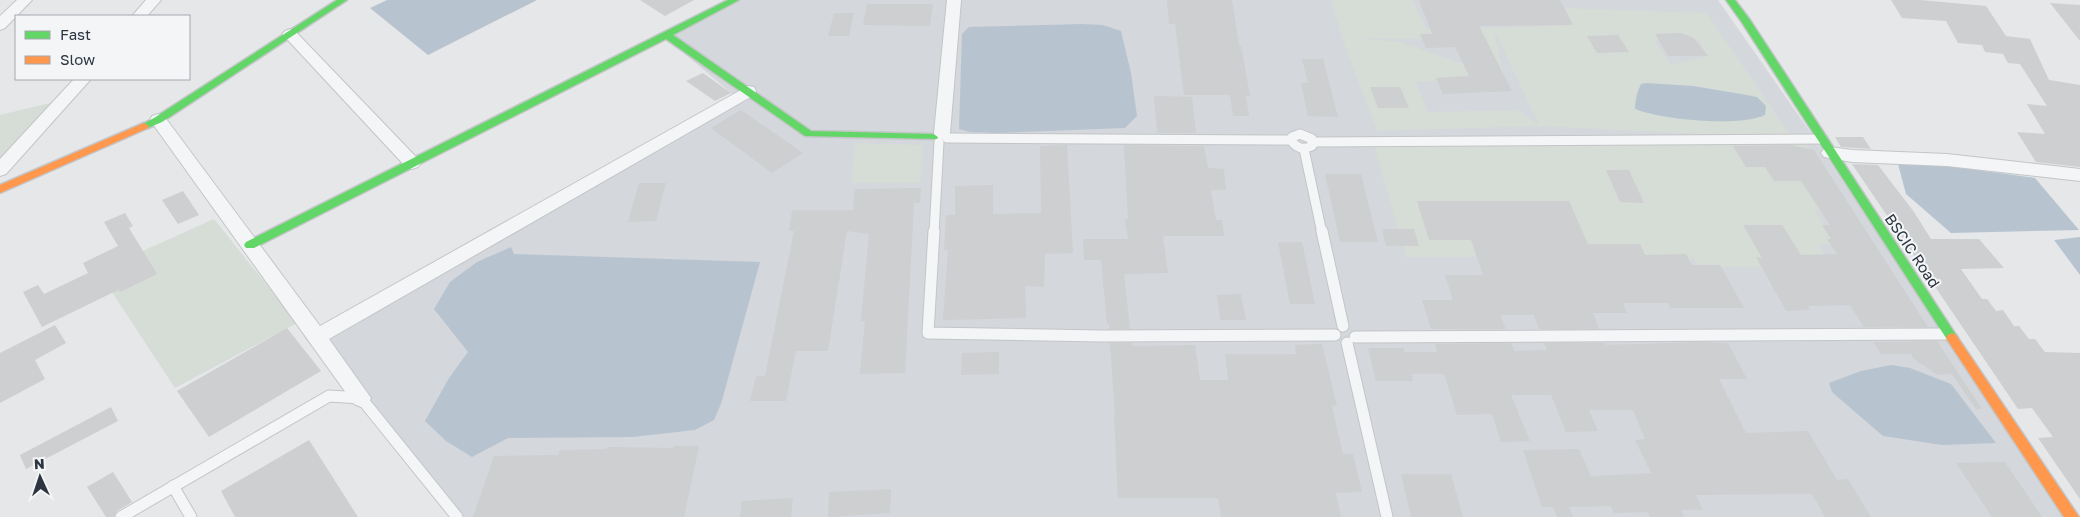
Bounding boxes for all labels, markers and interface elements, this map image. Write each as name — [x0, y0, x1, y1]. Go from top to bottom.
legend — [15, 15, 190, 80]
text: Fast — [60, 25, 91, 43]
text: Slow — [60, 50, 95, 68]
street label: BSCIC Road — [1882, 210, 1944, 291]
north arrow — [15, 452, 65, 502]
text: N — [34, 455, 45, 472]

